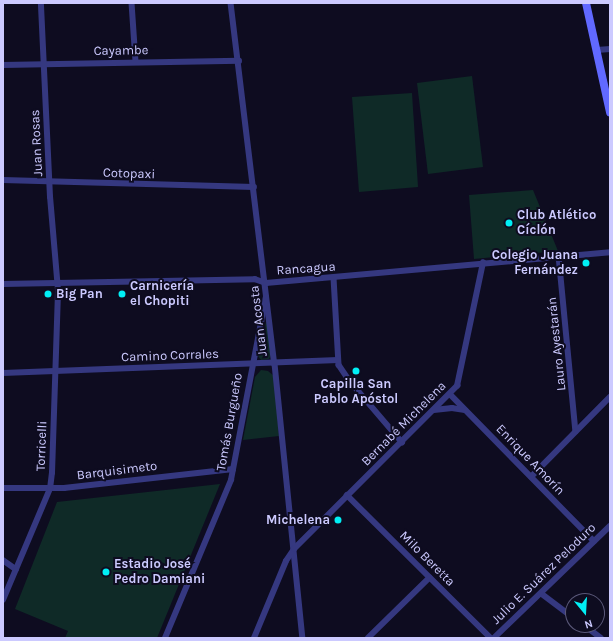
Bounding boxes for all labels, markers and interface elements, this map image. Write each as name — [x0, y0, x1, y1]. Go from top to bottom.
street label: Cayambe — [93, 43, 149, 59]
street label: Juan Rosas — [27, 109, 47, 177]
street label: Cotopaxi — [103, 165, 155, 183]
place label: Club Atlético Cíclón — [517, 208, 596, 239]
marker: Club Atlético Cíclón — [504, 218, 514, 228]
place label: Colegio Juana Fernández — [492, 248, 578, 279]
marker: Colegio Juana Fernández — [581, 258, 591, 268]
street label: Rancagua — [276, 259, 336, 279]
place label: Carnicería el Chopiti — [130, 279, 194, 310]
street label: Juan Acosta — [247, 285, 271, 357]
place label: Big Pan — [56, 286, 103, 302]
marker: Big Pan — [43, 289, 53, 299]
marker: Carnicería el Chopiti — [117, 289, 127, 299]
street label: Lauro Ayestarán — [544, 296, 570, 392]
street label: Camino Corrales — [121, 346, 219, 366]
marker: Capilla San Pablo Apóstol — [351, 366, 361, 376]
street label: Tomás Burgueño — [214, 372, 246, 472]
place label: Capilla San Pablo Apóstol — [314, 377, 398, 408]
street label: Bernabé Michelena — [358, 378, 450, 470]
street label: Torricelli — [33, 421, 51, 471]
street label: Enrique Amorín — [492, 421, 568, 499]
street label: Barquisimeto — [76, 458, 158, 484]
place label: Michelena — [266, 512, 330, 528]
marker: Michelena — [333, 515, 343, 525]
street label: Julio E. Suárez Peloduro — [489, 520, 599, 628]
street label: Milo Beretta — [396, 528, 458, 590]
place label: Estadio José Pedro Damiani — [114, 557, 205, 588]
marker: Estadio José Pedro Damiani — [101, 567, 111, 577]
north arrow — [565, 593, 605, 633]
text: N — [583, 617, 594, 631]

